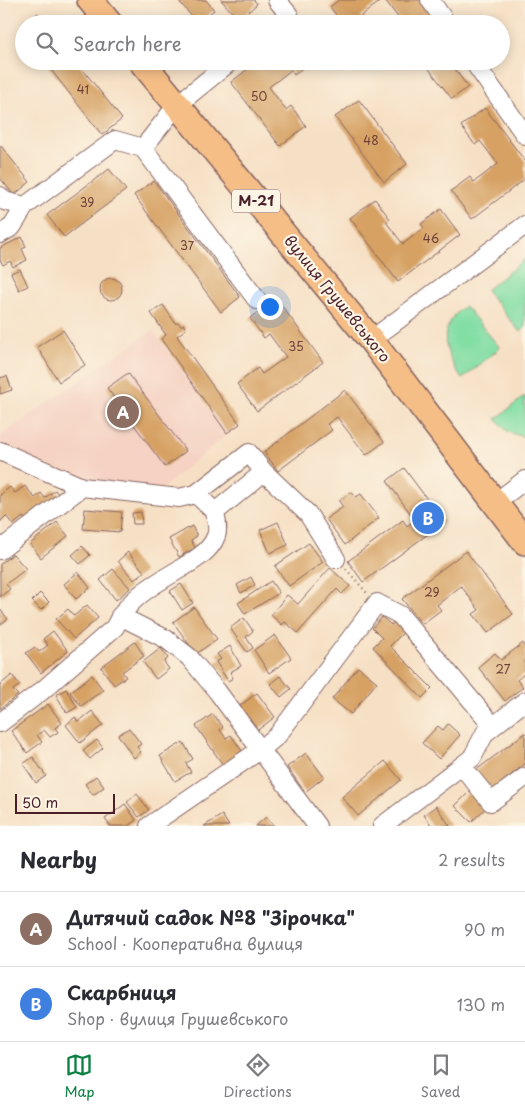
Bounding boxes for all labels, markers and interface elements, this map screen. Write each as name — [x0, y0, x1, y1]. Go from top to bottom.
search box — [15, 15, 510, 70]
icon: search — [33, 29, 61, 57]
text: Search here — [73, 29, 182, 57]
house number: 41 — [77, 80, 89, 98]
house number: 50 — [251, 87, 267, 105]
house number: 48 — [363, 131, 379, 149]
road number: М-21 — [232, 190, 280, 212]
house number: 39 — [80, 193, 94, 211]
street label: вулиця Грушевського — [279, 229, 397, 367]
house number: 46 — [423, 229, 439, 247]
house number: 37 — [180, 236, 195, 254]
your location — [257, 294, 283, 320]
house number: 35 — [288, 337, 304, 355]
pin: A — [107, 393, 139, 431]
pin: B — [412, 499, 444, 537]
house number: 29 — [424, 583, 440, 601]
house number: 27 — [496, 660, 511, 678]
scale bar — [15, 791, 115, 814]
text: 50 m — [22, 792, 58, 813]
text: Nearby — [20, 843, 97, 875]
text: 2 results — [438, 847, 505, 871]
text: Дитячий садок №8 "Зірочка" — [67, 903, 355, 931]
text: A — [30, 917, 42, 941]
text: 90 m — [464, 917, 505, 941]
text: School · Кооперативна вулиця — [67, 931, 303, 955]
text: Скарбниця — [67, 978, 177, 1006]
text: B — [31, 992, 41, 1016]
text: 130 m — [457, 992, 505, 1016]
text: Shop · вулиця Грушевського — [67, 1006, 288, 1030]
tab: Map — [65, 1051, 94, 1102]
tab: Directions — [224, 1051, 292, 1102]
tab: Saved — [421, 1051, 460, 1102]

